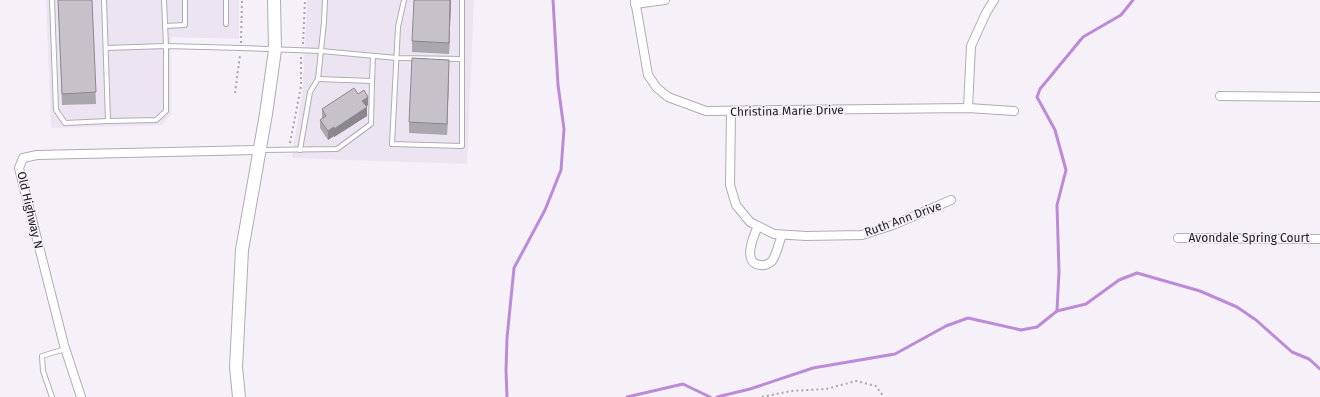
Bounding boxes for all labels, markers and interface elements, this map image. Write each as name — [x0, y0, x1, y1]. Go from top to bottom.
street label: Christina Marie Drive — [730, 103, 844, 119]
street label: Old Highway N — [14, 170, 46, 250]
street label: Ruth Ann Drive — [863, 199, 943, 239]
street label: Avondale Spring Court — [1188, 231, 1310, 245]

